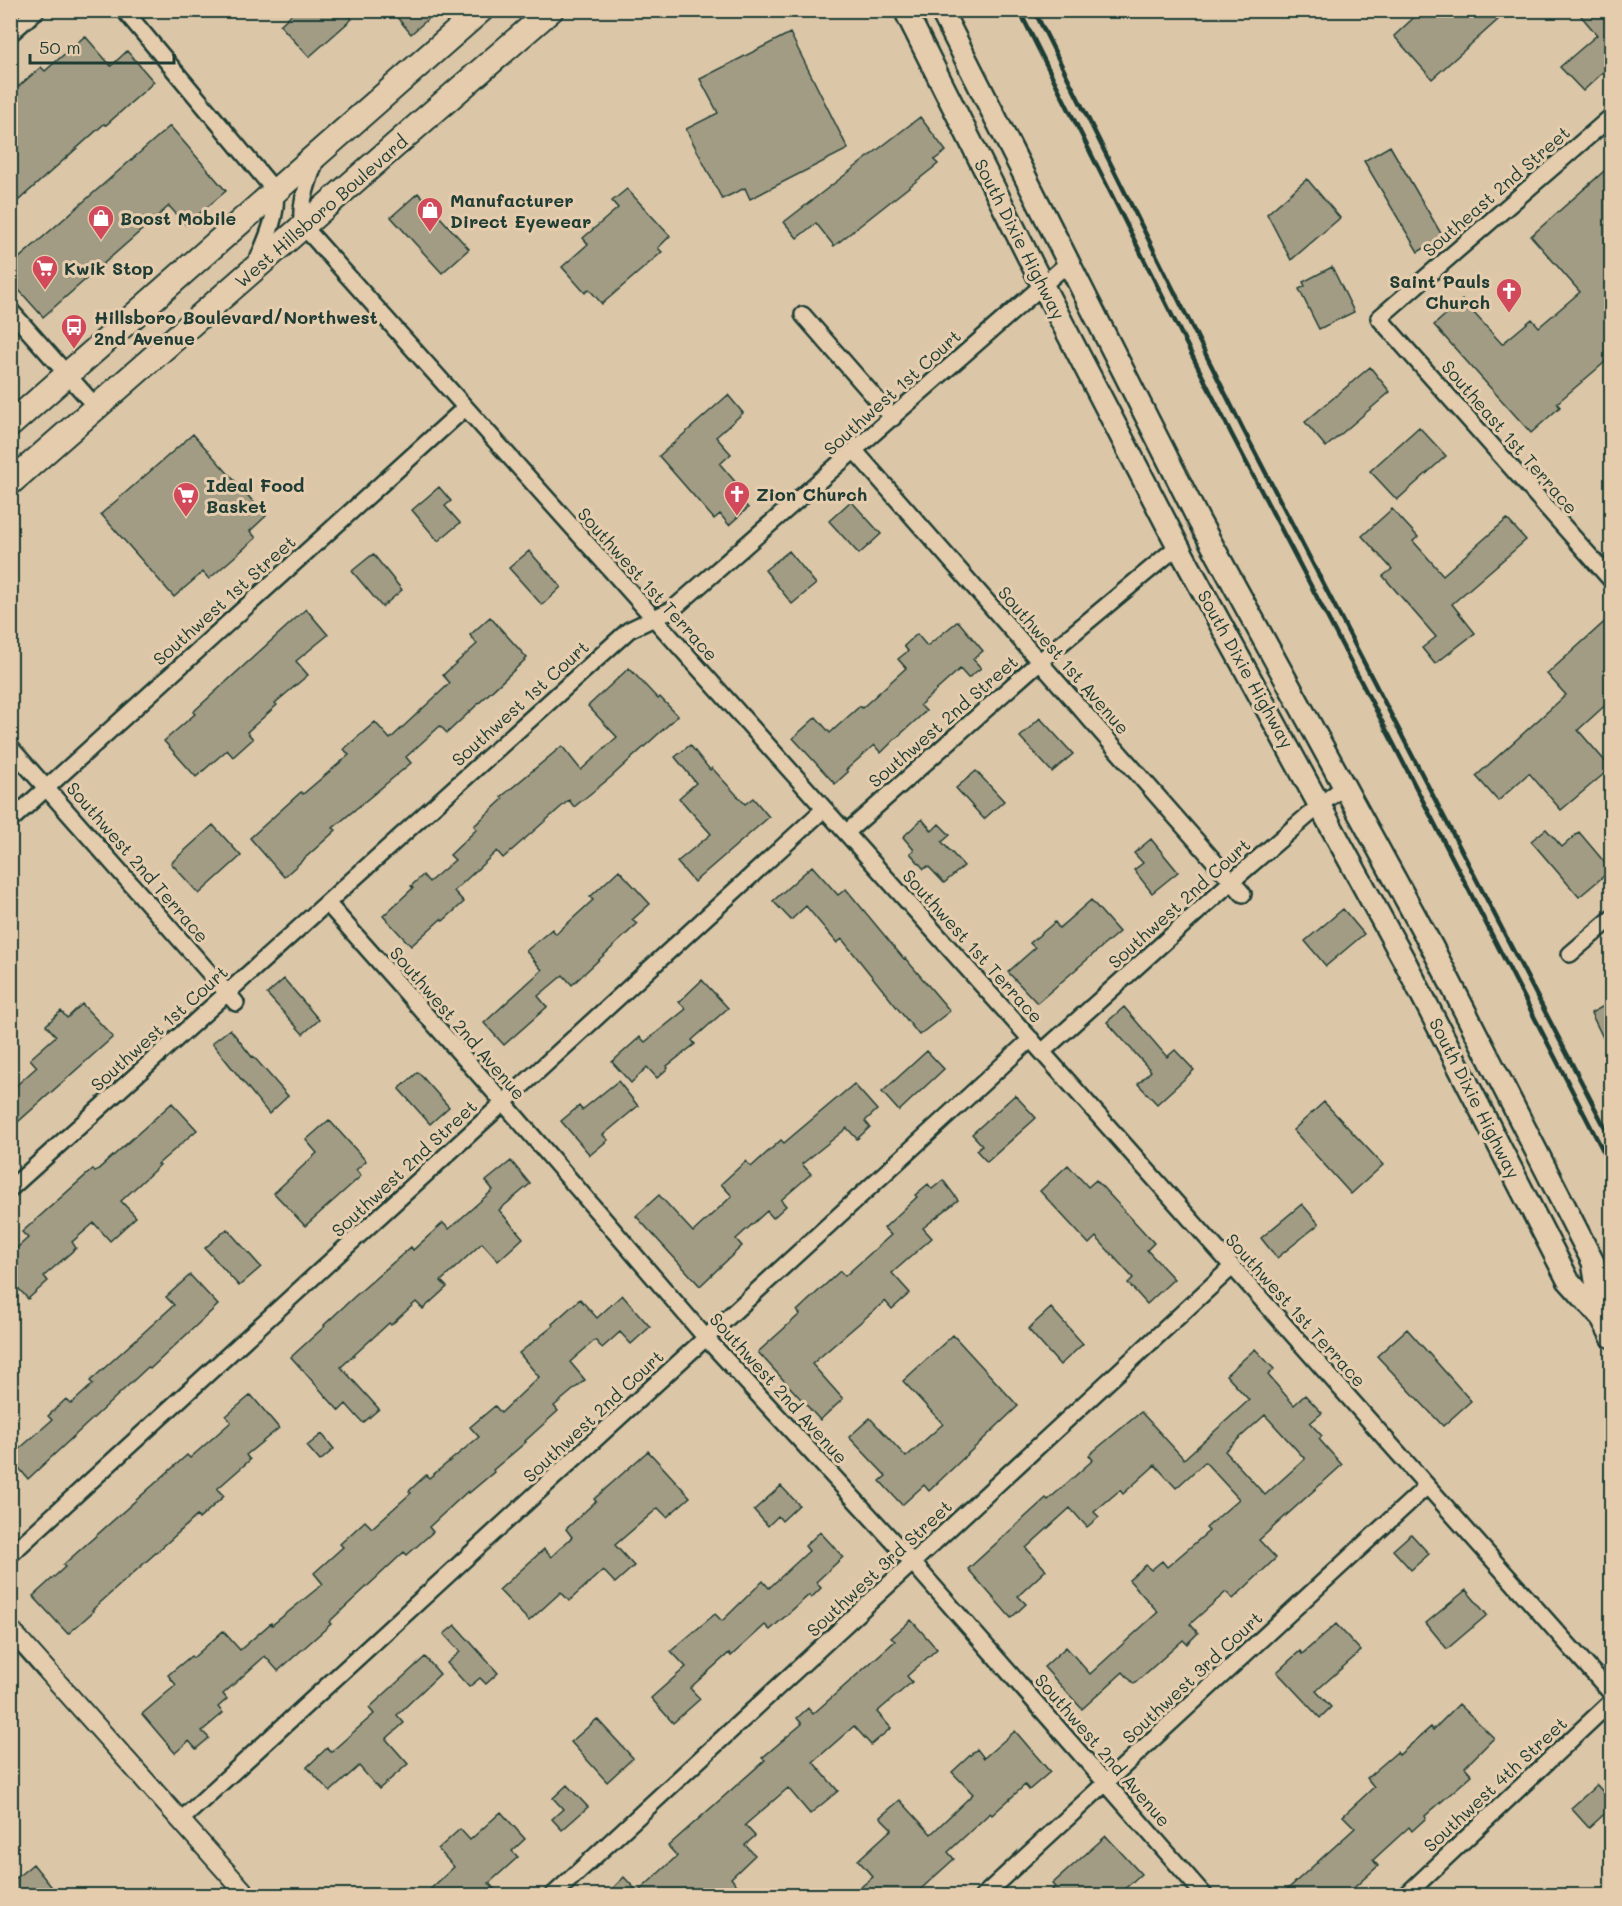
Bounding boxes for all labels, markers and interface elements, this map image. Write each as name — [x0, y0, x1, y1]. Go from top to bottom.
scale bar — [30, 27, 174, 65]
text: 50 m — [39, 35, 81, 59]
street label: Southeast 2nd Street — [1417, 120, 1575, 262]
street label: West Hillsboro Boulevard — [229, 129, 413, 293]
street label: South Dixie Highway — [969, 154, 1071, 324]
place label: Manufacturer Direct Eyewear — [450, 188, 591, 233]
shop icon: Manufacturer Direct Eyewear — [415, 195, 445, 233]
shop icon: Boost Mobile — [86, 203, 116, 241]
place label: Boost Mobile — [120, 206, 236, 230]
supermarket icon: Kwik Stop — [30, 253, 60, 291]
place label: Kwik Stop — [64, 256, 154, 280]
place label: Saint Pauls Church — [1389, 269, 1490, 314]
church icon: Saint Pauls Church — [1494, 276, 1524, 314]
place label: Hillsboro Boulevard/Northwest 2nd Avenue — [94, 305, 378, 350]
bus stop icon: Hillsboro Boulevard/Northwest 2nd Avenue — [59, 312, 89, 350]
street label: Southwest 1st Court — [818, 324, 966, 460]
street label: Southeast 1st Terrace — [1437, 355, 1583, 519]
place label: Ideal Food Basket — [206, 473, 304, 518]
church icon: Zion Church — [722, 479, 752, 517]
supermarket icon: Ideal Food Basket — [171, 480, 201, 518]
place label: Zion Church — [756, 482, 867, 506]
street label: Southwest 1st Terrace — [573, 502, 723, 666]
street label: Southwest 1st Street — [148, 530, 300, 670]
street label: Southwest 1st Avenue — [993, 581, 1135, 739]
street label: South Dixie Highway — [1192, 586, 1300, 752]
street label: Southwest 1st Court — [446, 635, 594, 771]
street label: Southwest 2nd Street — [863, 649, 1023, 793]
street label: Southwest 2nd Terrace — [61, 777, 215, 947]
street label: Southwest 2nd Court — [1103, 833, 1255, 973]
street label: Southwest 1st Terrace — [898, 864, 1048, 1028]
street label: Southwest 2nd Avenue — [385, 941, 531, 1105]
street label: Southwest 1st Court — [85, 960, 233, 1096]
street label: South Dixie Highway — [1424, 1013, 1526, 1183]
street label: Southwest 2nd Street — [326, 1094, 482, 1242]
street label: Southwest 1st Terrace — [1221, 1228, 1371, 1392]
street label: Southwest 2nd Avenue — [705, 1307, 853, 1469]
street label: Southwest 2nd Court — [518, 1345, 668, 1487]
street label: Southwest 3rd Street — [801, 1494, 957, 1642]
street label: Southwest 3rd Court — [1117, 1606, 1267, 1748]
street label: Southwest 2nd Avenue — [1030, 1668, 1176, 1832]
street label: Southwest 4th Street — [1418, 1711, 1572, 1857]

